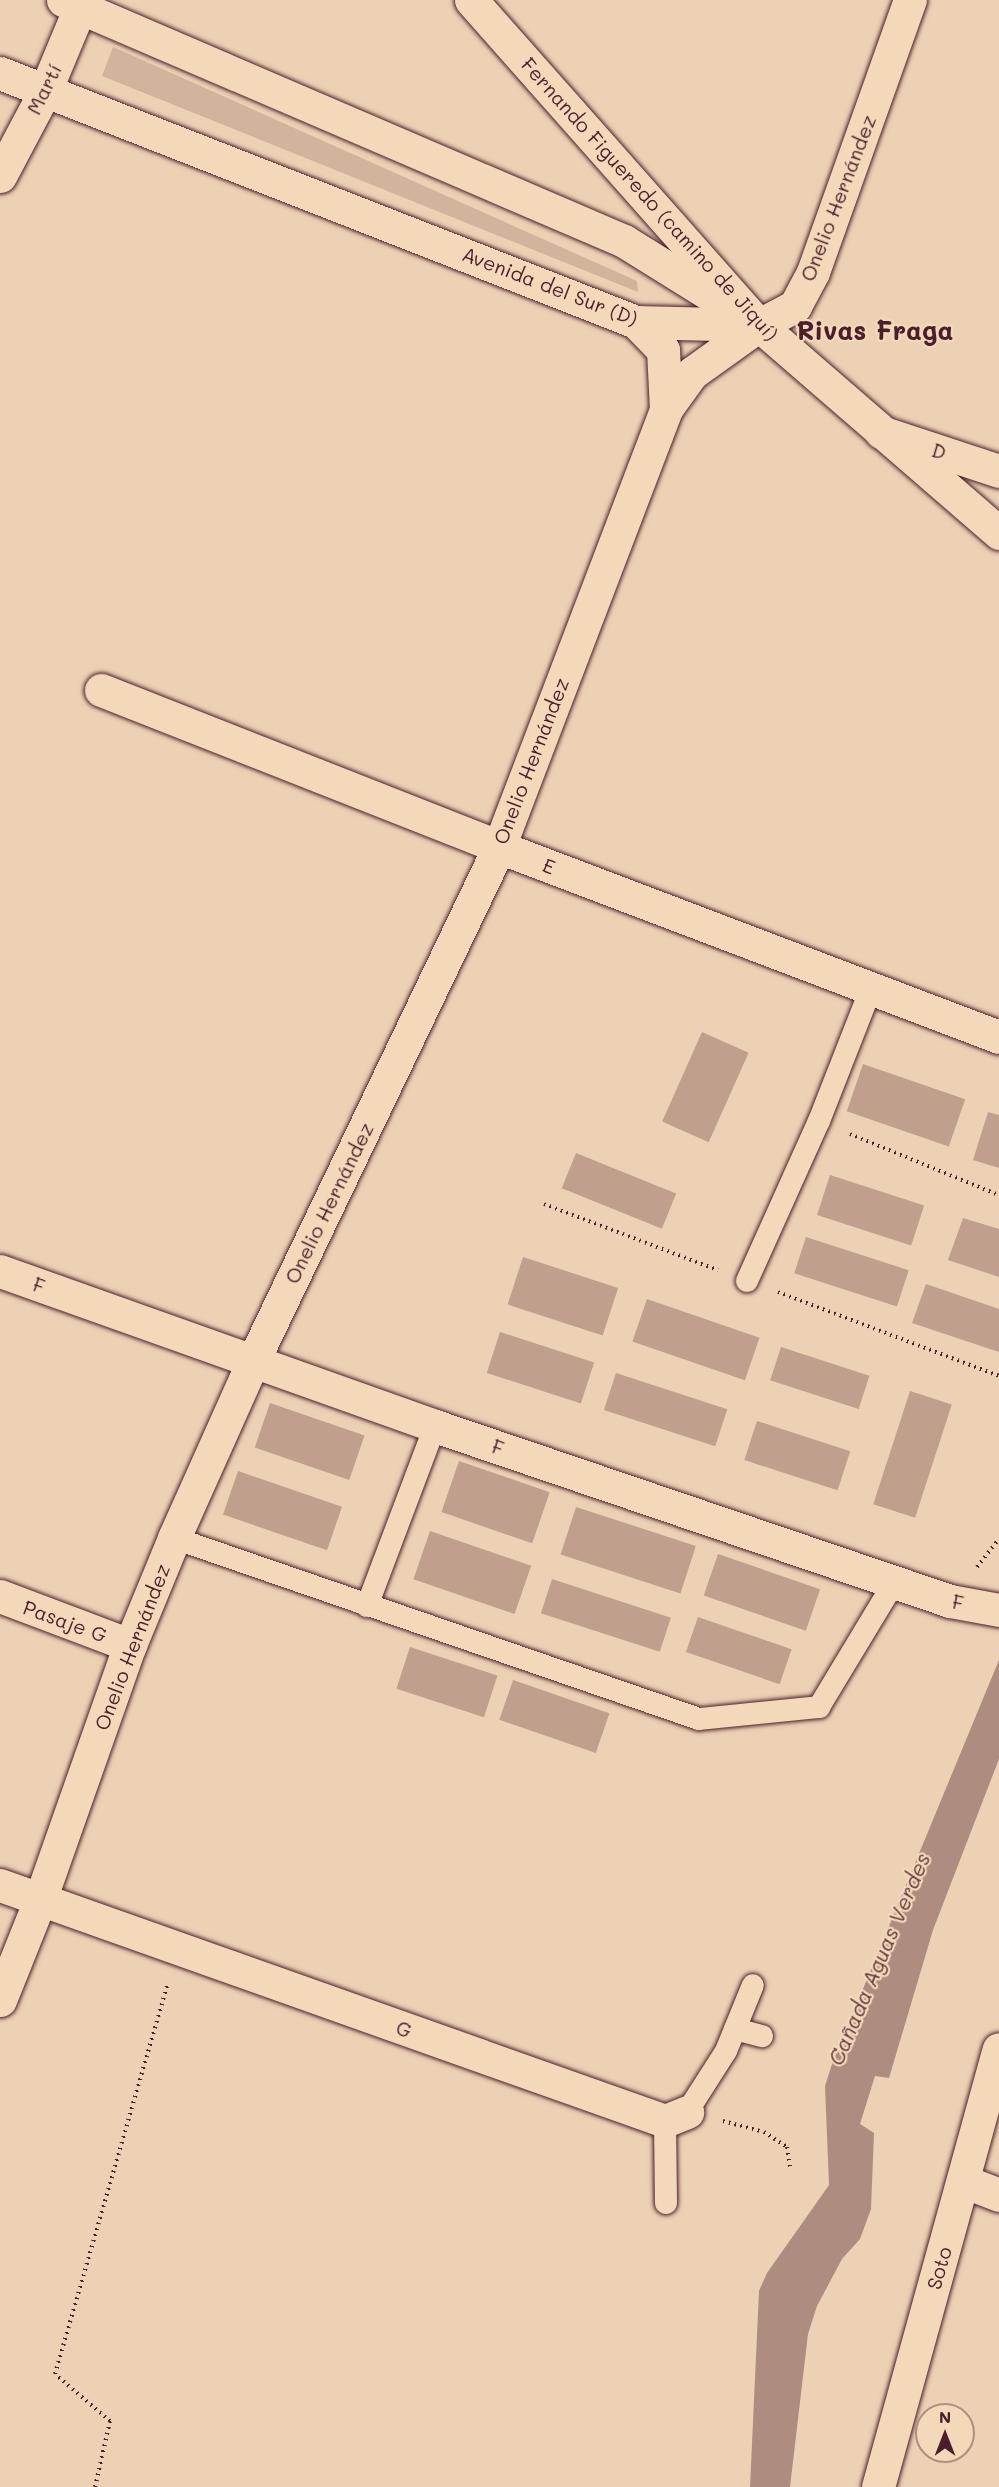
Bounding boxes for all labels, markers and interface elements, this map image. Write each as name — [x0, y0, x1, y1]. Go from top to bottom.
street label: Fernando Figueredo (camino de Jiquí) — [516, 53, 784, 345]
street label: Martí — [21, 60, 67, 118]
street label: Onelio Hernández — [795, 111, 881, 285]
street label: Avenida del Sur (D) — [459, 241, 641, 331]
district label: Rivas Fraga — [797, 315, 953, 347]
street label: D — [929, 437, 949, 465]
street label: Onelio Hernández — [488, 674, 574, 848]
street label: E — [539, 853, 559, 879]
street label: Onelio Hernández — [280, 1119, 378, 1287]
street label: F — [30, 1272, 48, 1298]
street label: F — [489, 1434, 507, 1460]
street label: Onelio Hernández — [89, 1560, 175, 1734]
street label: F — [950, 1589, 966, 1615]
street label: Pasaje G — [20, 1595, 110, 1647]
water label: Cañada Aguas Verdes — [823, 1849, 935, 2069]
street label: G — [393, 2015, 415, 2043]
street label: Soto — [921, 2244, 957, 2292]
north arrow — [915, 2403, 975, 2463]
text: N — [939, 2406, 951, 2427]

